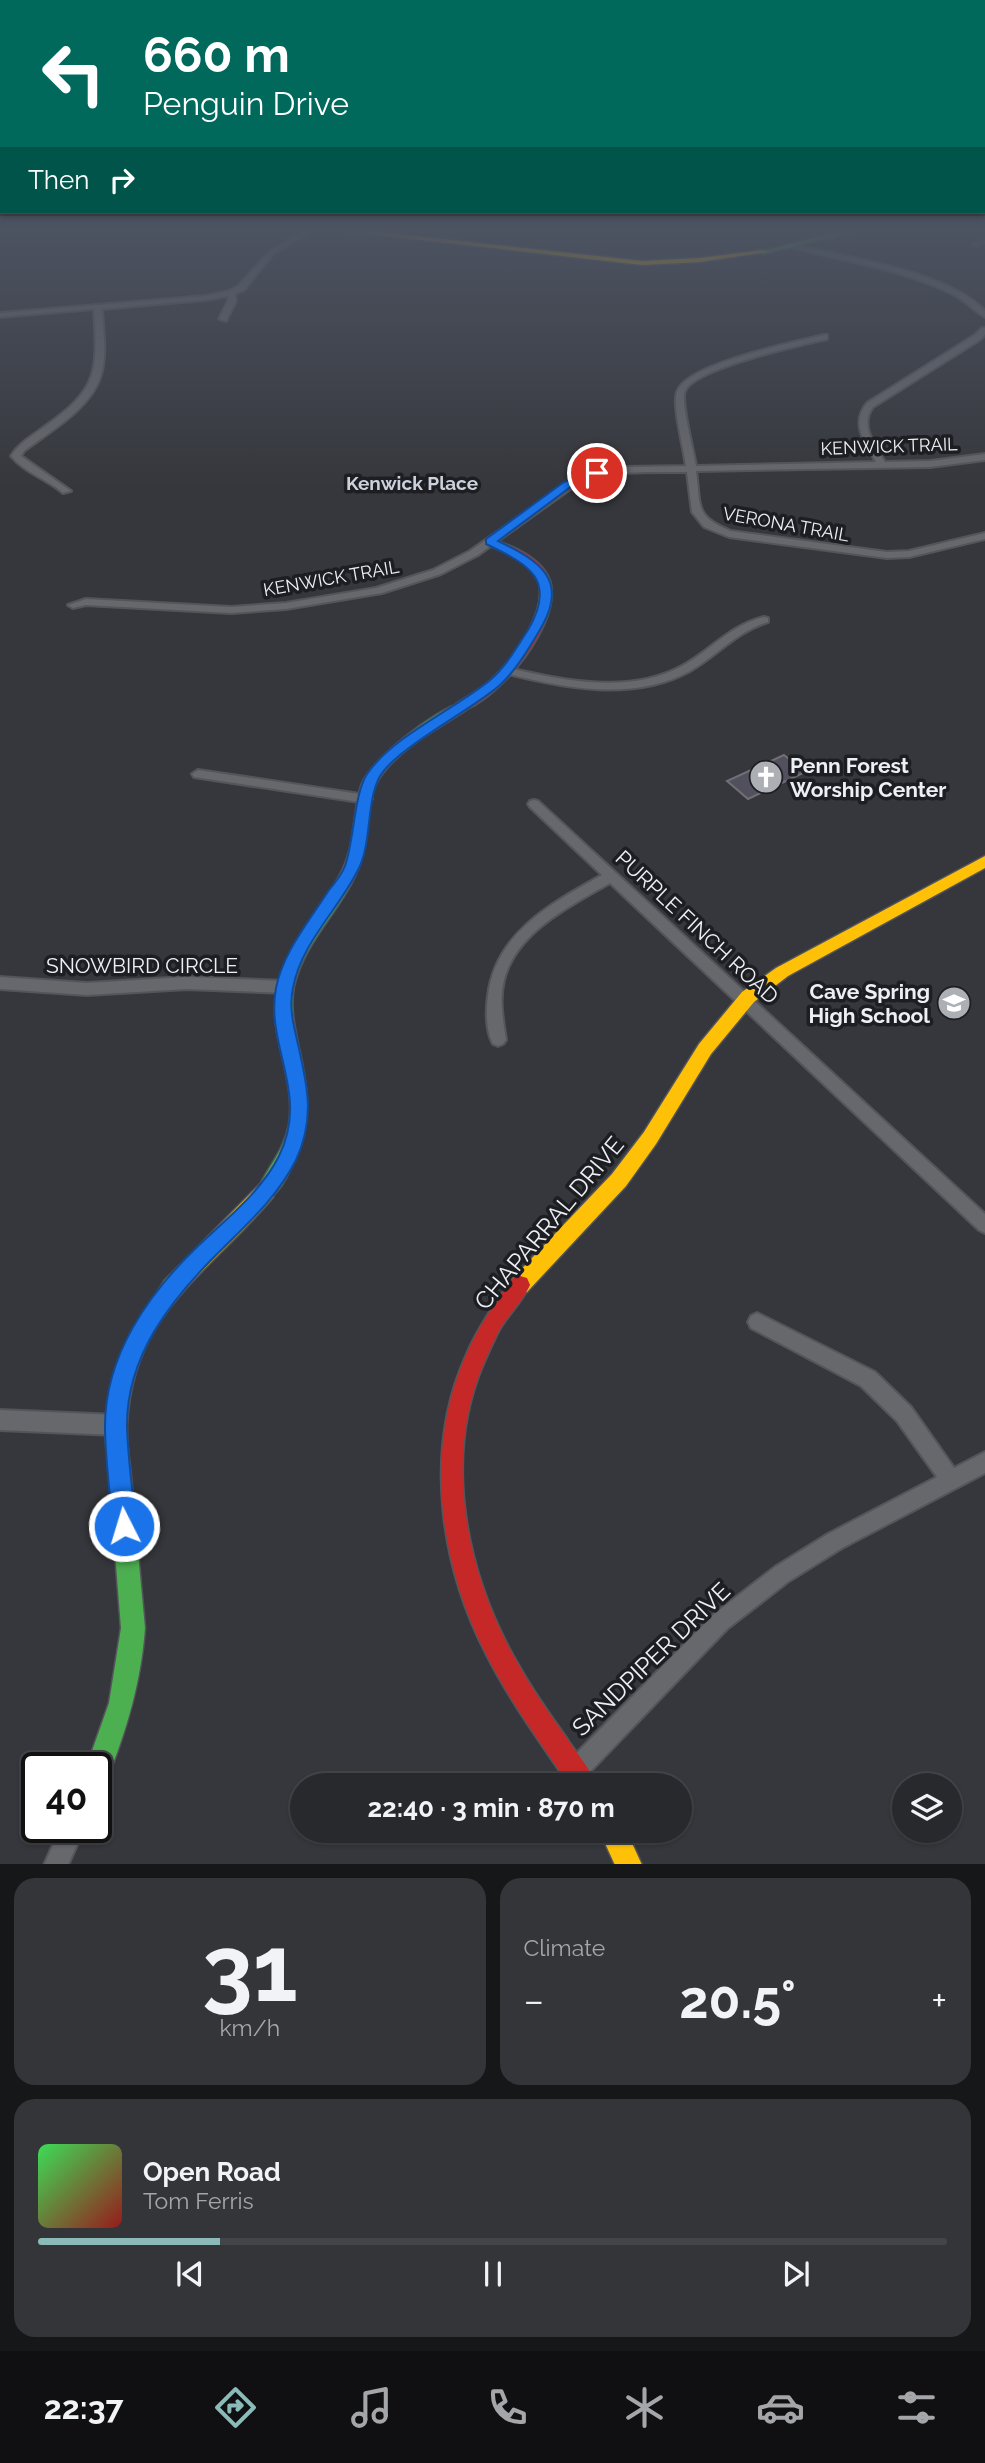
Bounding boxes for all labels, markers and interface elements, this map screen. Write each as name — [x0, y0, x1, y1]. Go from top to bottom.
text: 660 m — [143, 26, 290, 83]
icon: left — [28, 28, 119, 119]
text: Penguin Drive — [143, 85, 349, 122]
icon: right — [103, 161, 141, 199]
text: Then — [28, 165, 89, 195]
street label: KENWICK TRAIL — [820, 433, 958, 459]
pin — [567, 443, 627, 503]
icon: arrive — [578, 454, 616, 492]
district label: Kenwick Place — [346, 472, 478, 494]
street label: VERONA TRAIL — [721, 503, 851, 546]
street label: KENWICK TRAIL — [262, 556, 401, 600]
place label: Penn Forest Worship Center — [790, 753, 946, 802]
church icon: Penn Forest Worship Center — [747, 758, 785, 796]
street label: PURPLE FINCH ROAD — [610, 845, 784, 1009]
street label: SNOWBIRD CIRCLE — [46, 953, 238, 978]
place label: Cave Spring High School — [808, 979, 930, 1028]
school or university icon: Cave Spring High School — [935, 984, 973, 1022]
street label: CHAPARRAL DRIVE — [468, 1131, 630, 1315]
position arrow — [87, 1489, 161, 1563]
street label: SANDPIPER DRIVE — [566, 1576, 736, 1742]
speed limit sign: 40 — [21, 1752, 112, 1843]
map controls — [892, 1773, 962, 1843]
button: layers — [892, 1773, 962, 1843]
text: 22:40 · 3 min · 870 m — [367, 1793, 615, 1823]
text: 31 — [202, 1915, 298, 2022]
text: Climate — [524, 1934, 605, 1961]
text: 20.5° — [679, 1969, 796, 2030]
text: − — [524, 1978, 544, 2023]
text: + — [931, 1978, 947, 2023]
text: km/h — [219, 2014, 280, 2041]
text: Open Road — [143, 2157, 281, 2187]
text: Tom Ferris — [143, 2187, 254, 2214]
icon: previous — [171, 2255, 209, 2293]
icon: pause — [474, 2255, 512, 2293]
icon: next — [777, 2255, 815, 2293]
icon: directions — [211, 2383, 260, 2432]
icon: music — [347, 2383, 396, 2432]
icon: phone — [483, 2383, 532, 2432]
icon: climate — [620, 2383, 669, 2432]
icon: car — [756, 2383, 805, 2432]
icon: filters — [892, 2383, 941, 2432]
text: 22:37 — [44, 2389, 123, 2426]

